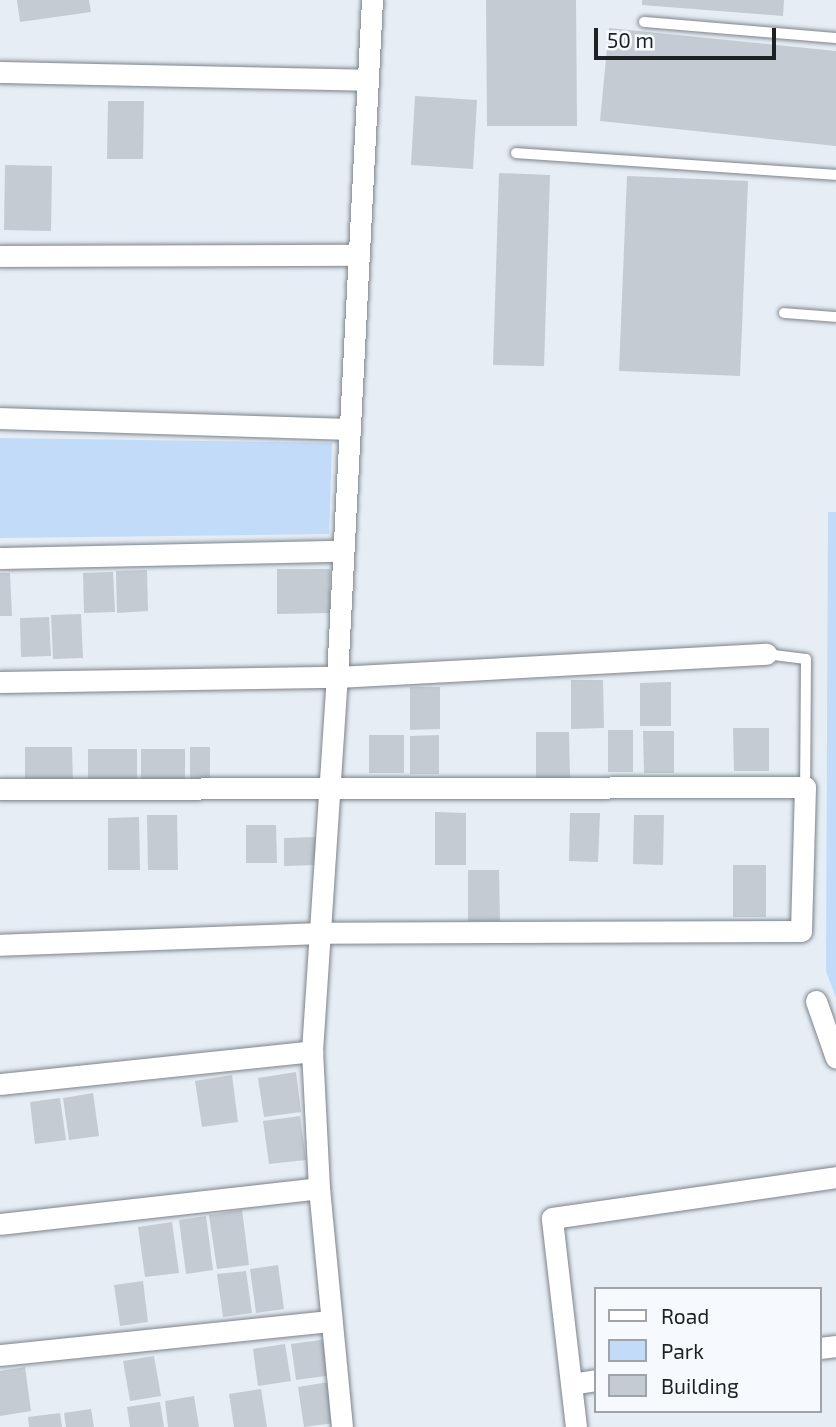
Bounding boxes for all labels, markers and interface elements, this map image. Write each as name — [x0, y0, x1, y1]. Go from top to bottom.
scale bar — [598, 14, 780, 58]
text: 50 m — [607, 27, 654, 52]
legend — [594, 1287, 822, 1413]
text: Road — [661, 1303, 709, 1328]
text: Park — [661, 1338, 704, 1363]
text: Building — [661, 1373, 739, 1398]

